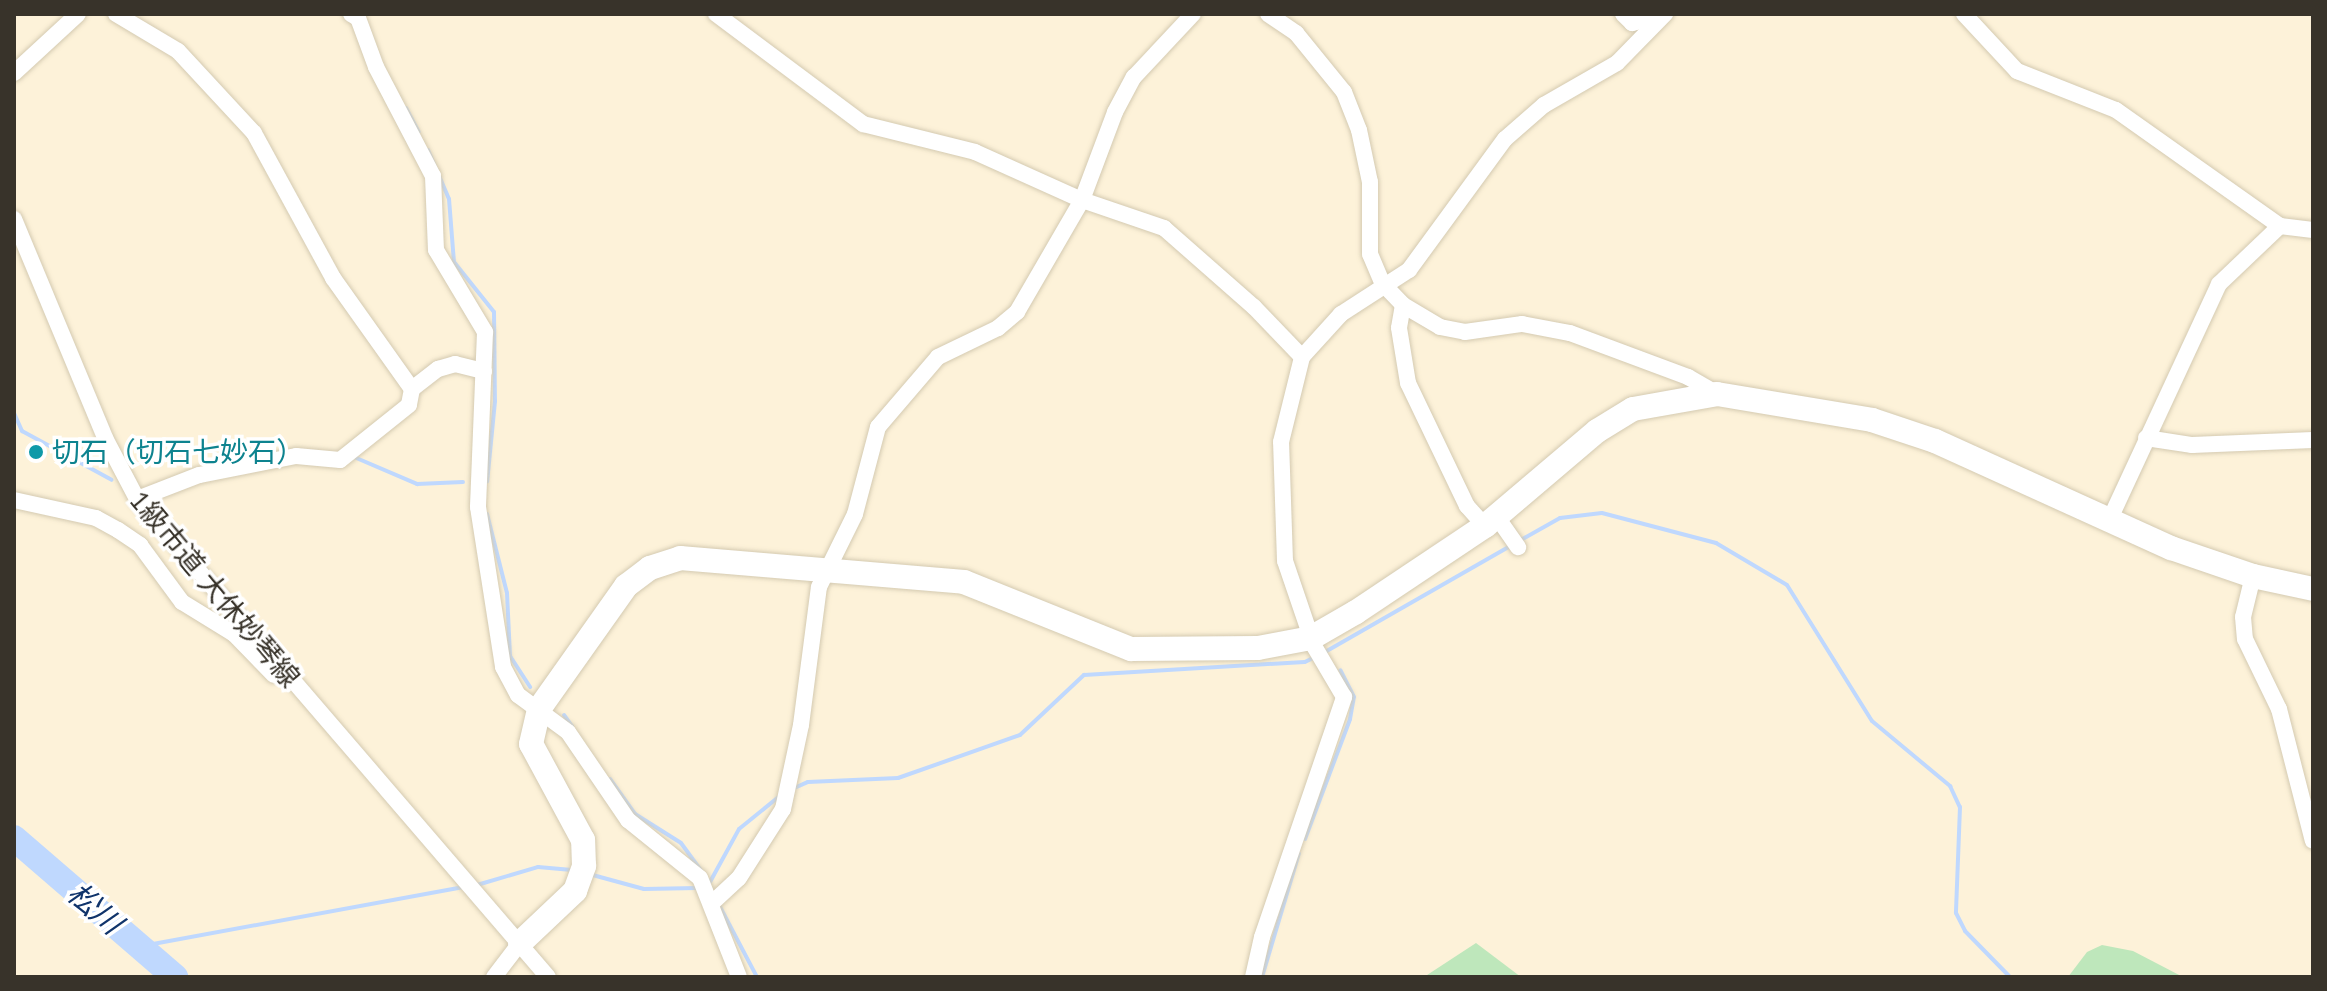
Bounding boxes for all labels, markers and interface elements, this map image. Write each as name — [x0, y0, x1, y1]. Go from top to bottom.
place label: 切石（切石七妙石） — [52, 435, 304, 469]
marker: 切石（切石七妙石） — [27, 443, 45, 461]
street label: 1級市道 大休妙琴線 — [123, 484, 307, 694]
water label: 松川 — [61, 875, 129, 941]

